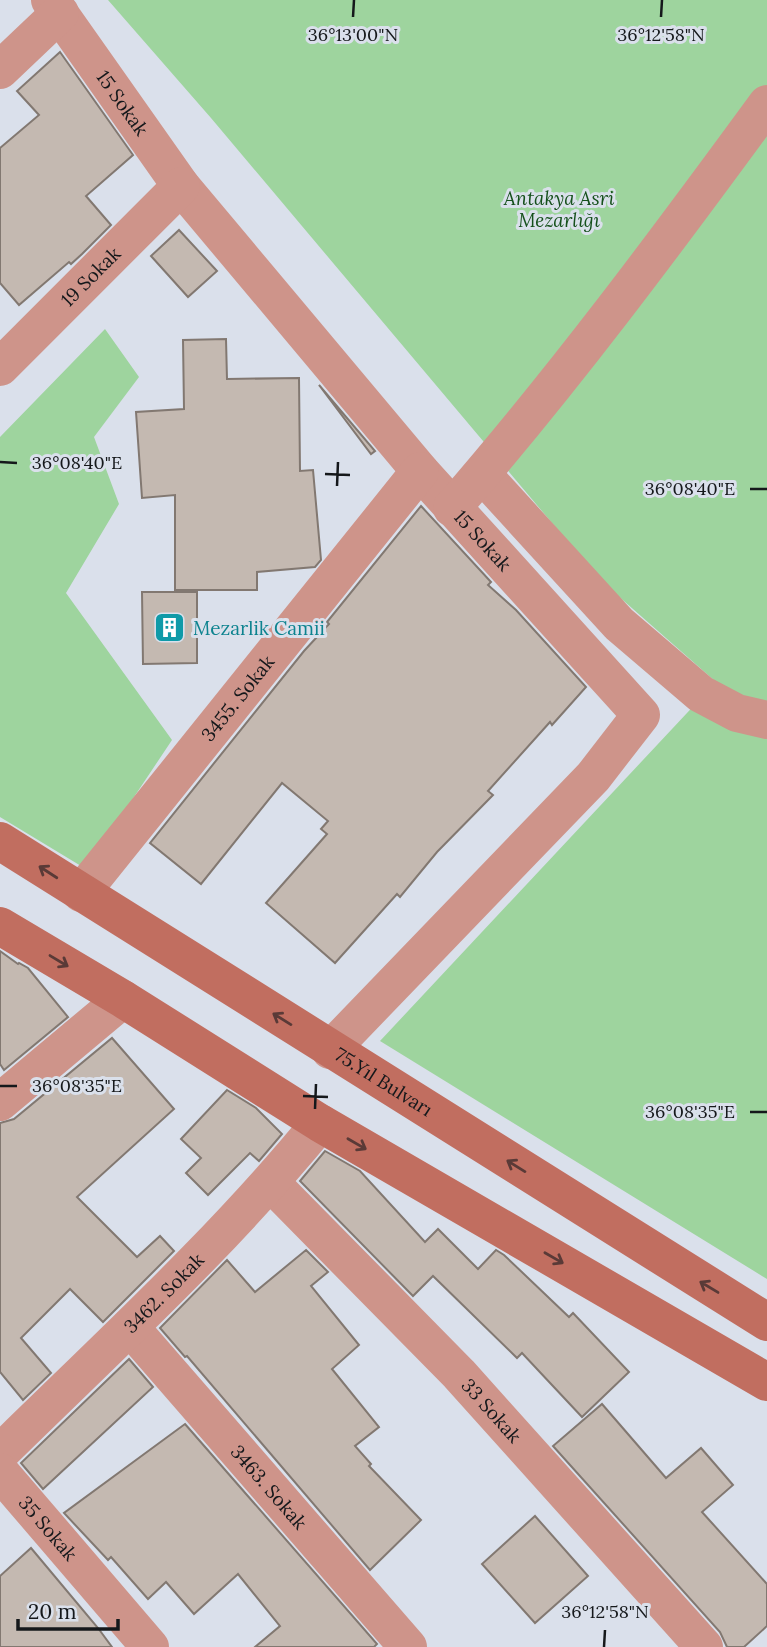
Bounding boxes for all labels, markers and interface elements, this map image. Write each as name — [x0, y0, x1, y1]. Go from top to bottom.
text: 36°13'00"N — [308, 23, 398, 46]
text: 36°12'58"N — [617, 23, 705, 46]
street label: 15 Sokak — [91, 66, 154, 141]
park label: Antakya Asri Mezarlığı — [503, 186, 614, 232]
street label: 19 Sokak — [55, 241, 126, 312]
text: 36°08'40"E — [32, 451, 122, 474]
text: 36°08'40"E — [645, 477, 735, 500]
street label: 15 Sokak — [449, 505, 517, 577]
building icon: Mezarlik Camii — [153, 611, 187, 645]
place label: Mezarlik Camii — [193, 616, 325, 640]
street label: 3455. Sokak — [196, 650, 280, 746]
one-way arrow — [38, 864, 58, 878]
one-way arrow — [48, 954, 68, 968]
one-way arrow — [272, 1012, 292, 1026]
street label: 75.Yıl Bulvarı — [330, 1042, 437, 1121]
text: 36°08'35"E — [32, 1074, 122, 1097]
text: 36°08'35"E — [645, 1100, 735, 1123]
one-way arrow — [346, 1138, 367, 1151]
one-way arrow — [506, 1159, 526, 1173]
street label: 3462. Sokak — [119, 1247, 210, 1338]
one-way arrow — [543, 1251, 563, 1265]
one-way arrow — [699, 1279, 719, 1293]
street label: 33 Sokak — [457, 1373, 527, 1448]
street label: 3463. Sokak — [226, 1440, 313, 1535]
street label: 35 Sokak — [14, 1491, 83, 1566]
scale bar — [18, 1588, 117, 1632]
text: 20 m — [28, 1598, 77, 1625]
text: 36°12'58"N — [561, 1600, 649, 1623]

